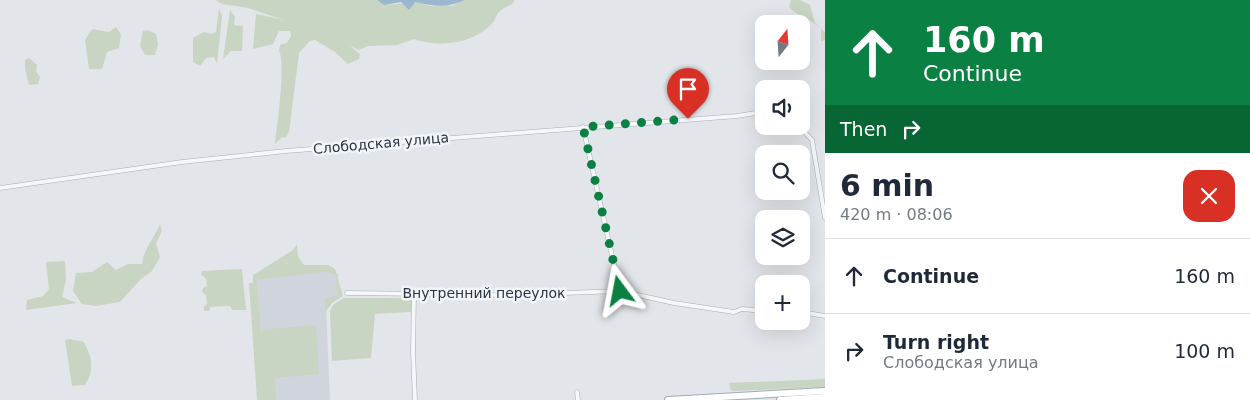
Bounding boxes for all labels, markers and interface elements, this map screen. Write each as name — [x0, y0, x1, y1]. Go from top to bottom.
north arrow — [755, 15, 810, 70]
map controls — [755, 15, 810, 330]
icon: ahead — [840, 20, 905, 85]
text: 160 m — [923, 20, 1045, 60]
text: Continue — [923, 61, 1022, 86]
pin — [667, 68, 709, 119]
icon: arrive — [674, 75, 702, 103]
button: sound — [755, 80, 810, 135]
icon: right — [897, 115, 925, 143]
text: Then — [840, 118, 887, 140]
street label: Слободская улица — [312, 129, 450, 157]
button: search — [755, 145, 810, 200]
text: 6 min — [840, 168, 934, 203]
button: close — [1183, 170, 1235, 222]
text: 420 m · 08:06 — [840, 205, 953, 224]
button: layers — [755, 210, 810, 265]
icon: ahead — [840, 262, 868, 290]
position arrow — [593, 264, 645, 316]
text: Continue — [883, 265, 979, 287]
text: 160 m — [1174, 265, 1235, 287]
button: + — [755, 275, 810, 330]
street label: Внутренний переулок — [402, 285, 566, 301]
text: Turn right — [883, 331, 989, 353]
icon: right — [840, 337, 868, 365]
text: 100 m — [1174, 340, 1235, 362]
text: Слободская улица — [883, 353, 1039, 372]

